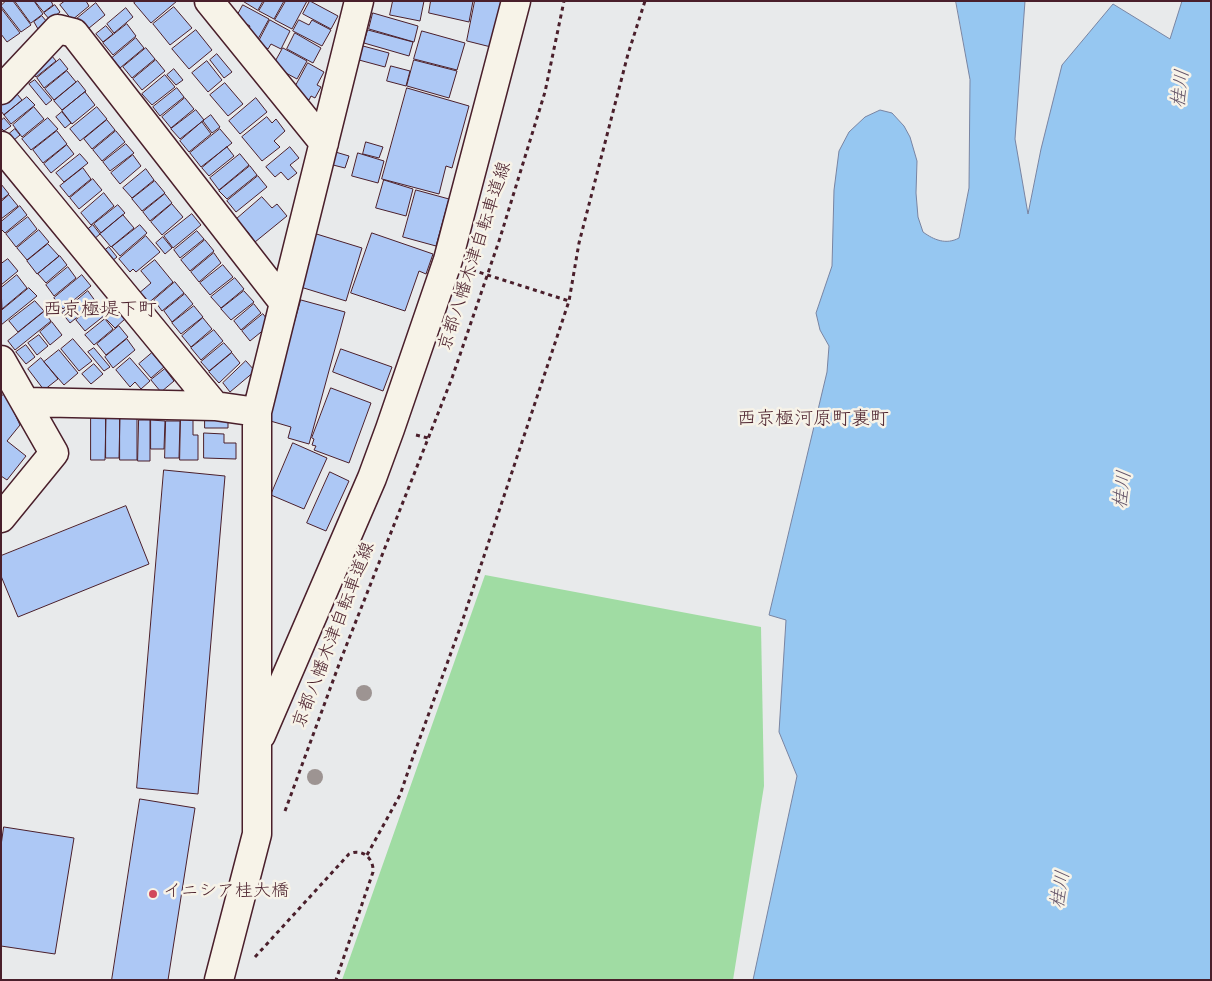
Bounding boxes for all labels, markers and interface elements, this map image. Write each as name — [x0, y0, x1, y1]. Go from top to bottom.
water label: 桂川 — [1169, 69, 1197, 109]
street label: 京都八幡木津自転車道線 — [436, 160, 518, 354]
district label: 西京極堤下町 — [43, 301, 157, 323]
district label: 西京極河原町裏町 — [737, 410, 889, 432]
water label: 桂川 — [1111, 470, 1139, 510]
street label: 京都八幡木津自転車道線 — [290, 540, 382, 732]
water label: 桂川 — [1048, 869, 1078, 911]
place label: イニシア桂大橋 — [163, 883, 289, 905]
marker: イニシア桂大橋 — [147, 888, 159, 900]

